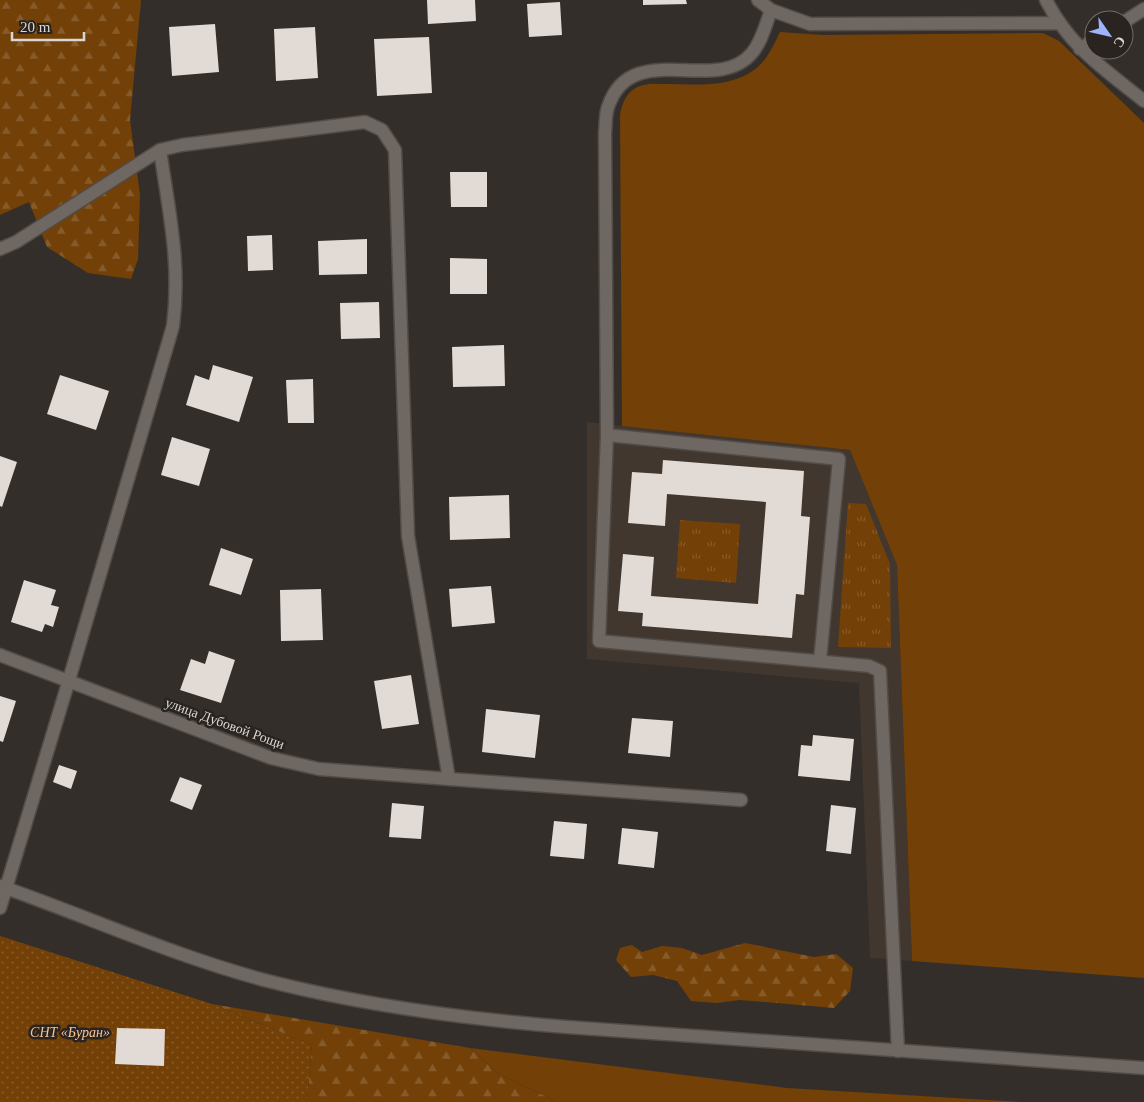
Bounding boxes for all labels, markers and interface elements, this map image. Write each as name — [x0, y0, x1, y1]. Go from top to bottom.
scale bar — [12, 10, 85, 42]
north arrow — [1084, 10, 1134, 60]
text: 20 m — [20, 19, 51, 35]
text: С — [1110, 34, 1128, 50]
street label: улица Дубовой Рощи — [163, 695, 287, 752]
park label: СНТ «Буран» — [30, 1025, 110, 1040]

